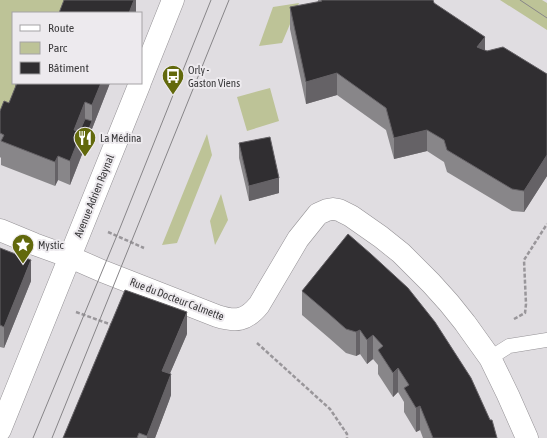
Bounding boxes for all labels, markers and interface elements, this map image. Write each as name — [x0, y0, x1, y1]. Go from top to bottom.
legend — [12, 12, 142, 84]
text: Route — [48, 21, 74, 35]
text: Parc — [48, 41, 68, 55]
text: Bâtiment — [48, 61, 89, 75]
bus stop icon: Orly - Gaston Viens — [160, 63, 186, 96]
place label: Orly - Gaston Viens — [188, 64, 240, 89]
restaurant icon: La Médina — [72, 125, 98, 158]
place label: La Médina — [100, 132, 141, 144]
street label: Avenue Adrien Raynal — [72, 153, 116, 239]
place icon: Mystic — [10, 232, 36, 265]
place label: Mystic — [38, 239, 64, 251]
street label: Rue du Docteur Calmette — [128, 275, 226, 323]

